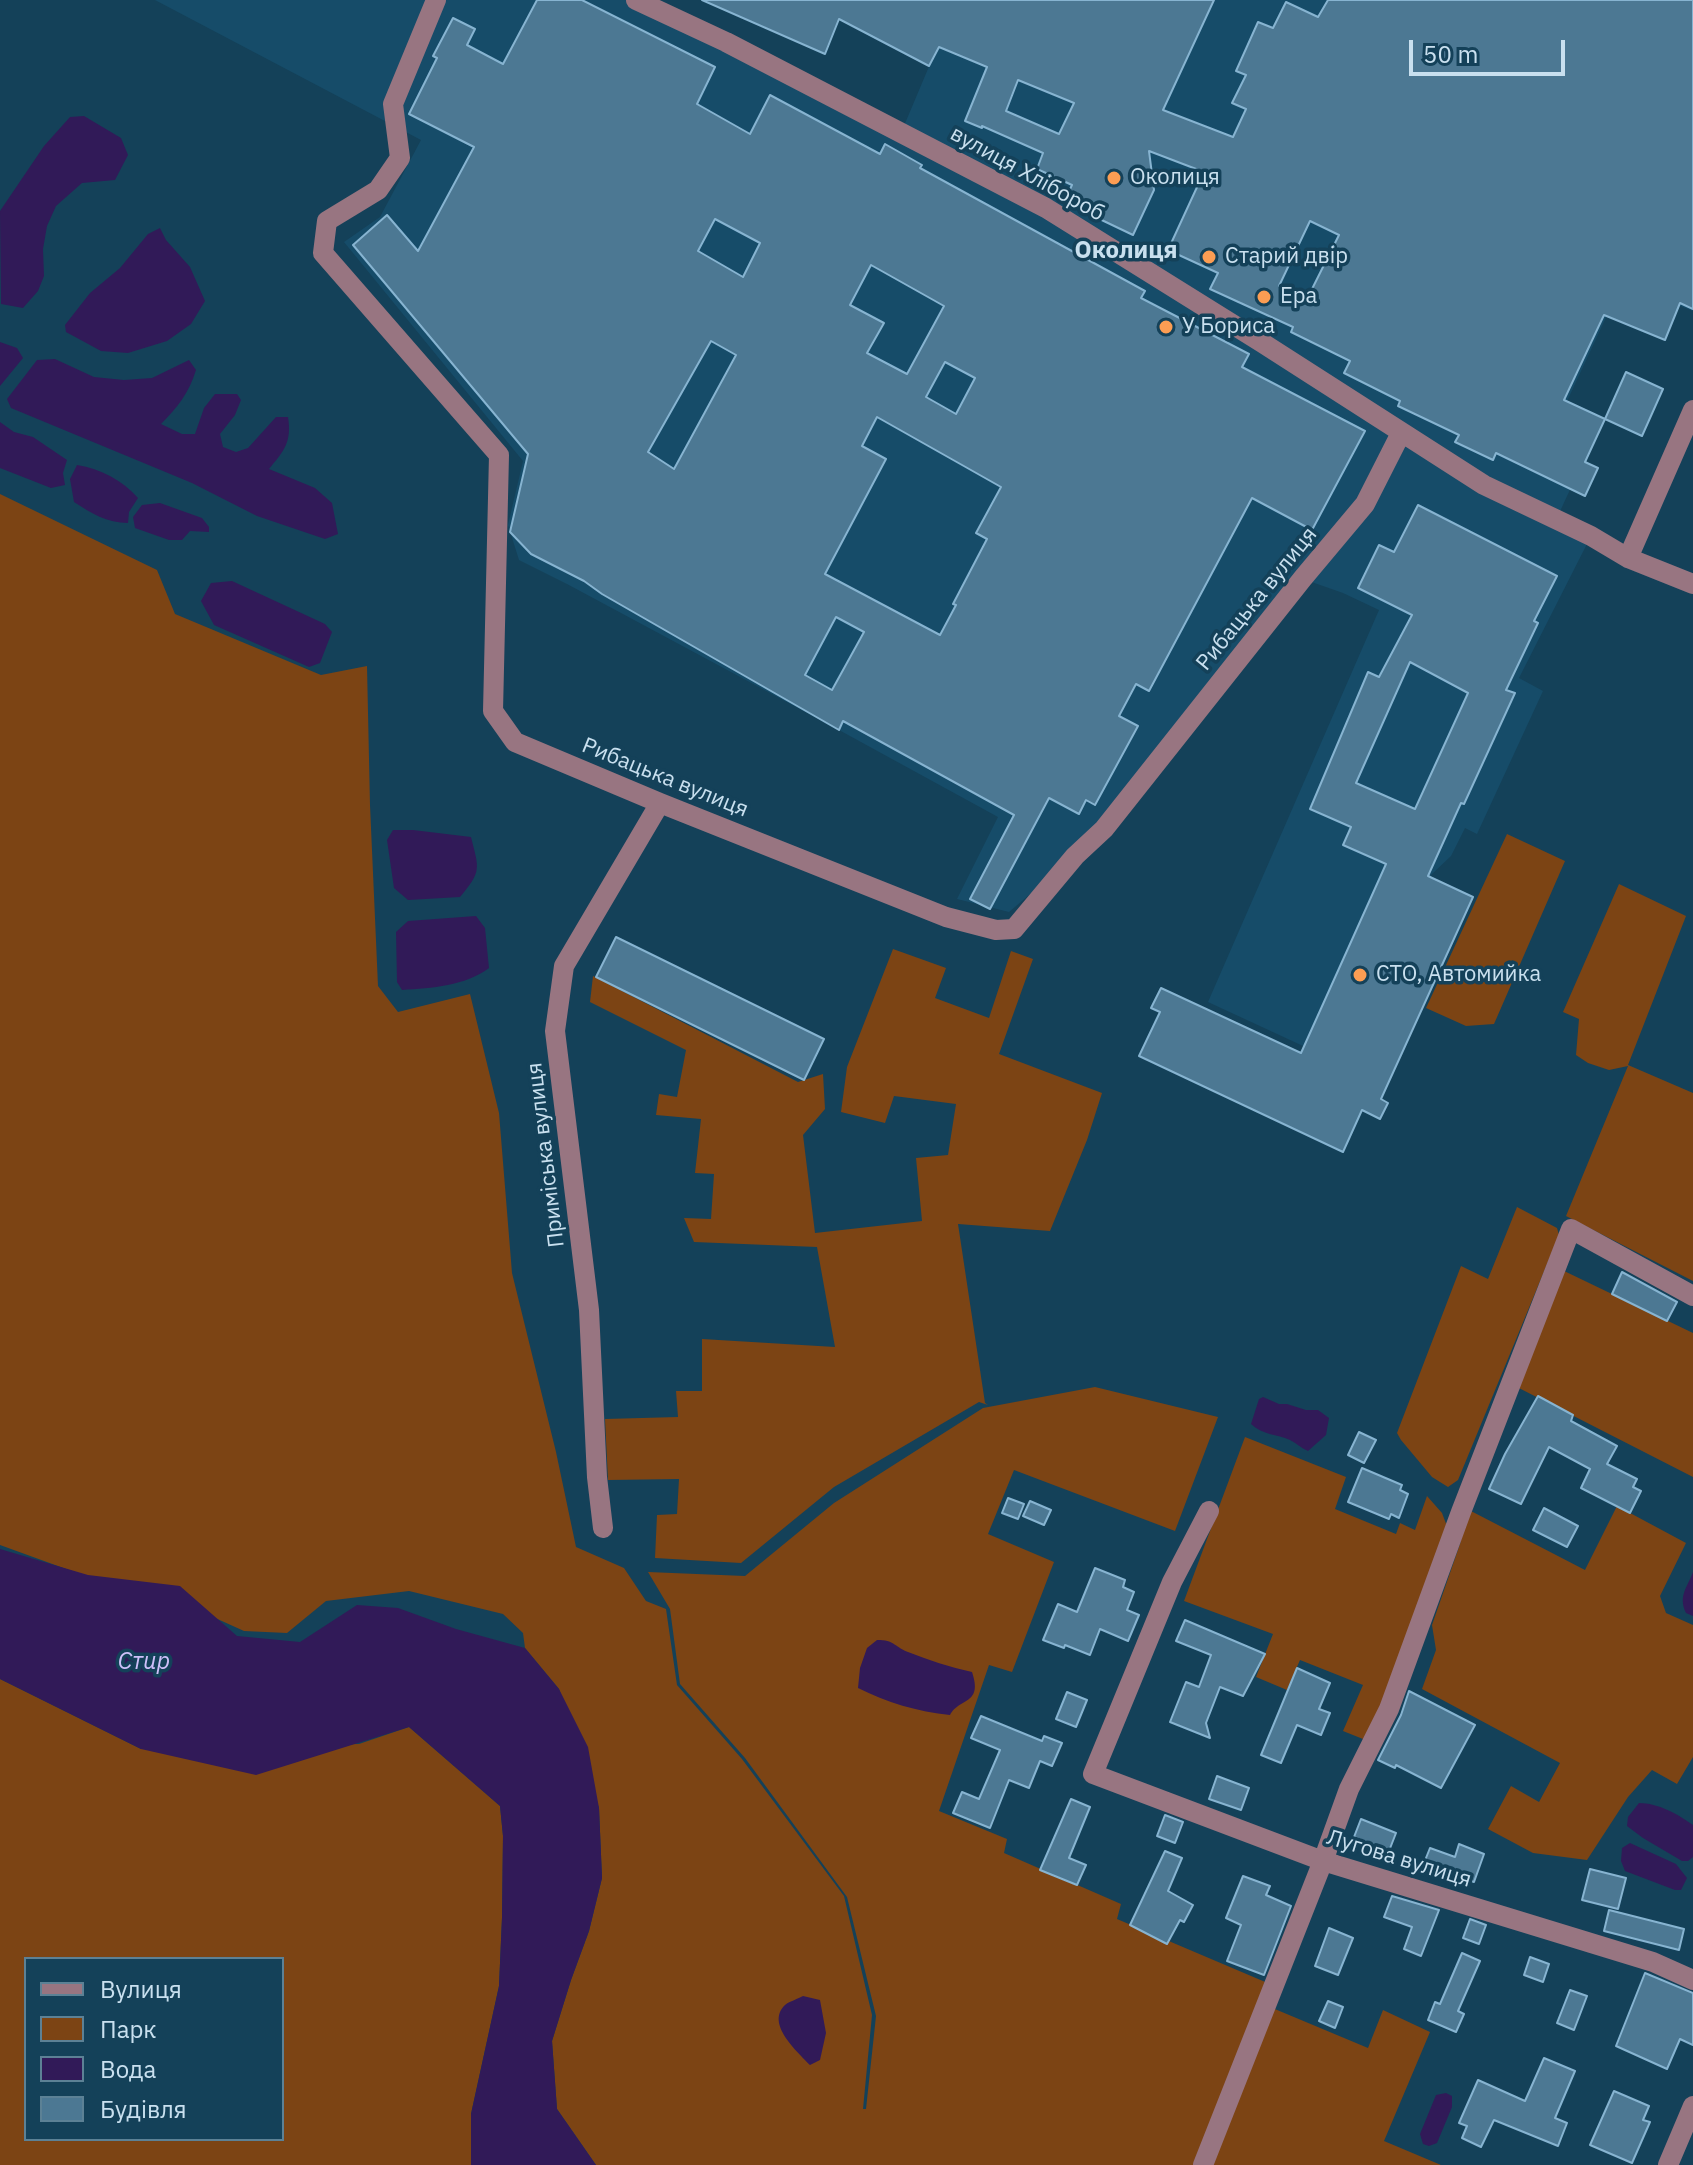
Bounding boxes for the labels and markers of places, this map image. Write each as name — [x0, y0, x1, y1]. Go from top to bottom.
place label: Околиця — [1130, 165, 1220, 191]
marker: Околиця — [1105, 169, 1123, 187]
place label: Старий двір — [1225, 244, 1348, 270]
marker: Старий двір — [1200, 248, 1218, 266]
place label: Ера — [1280, 284, 1317, 310]
marker: Ера — [1255, 288, 1273, 306]
place label: У Бориса — [1182, 314, 1275, 340]
marker: У Бориса — [1157, 318, 1175, 336]
place label: СТО, Автомийка — [1376, 962, 1541, 988]
marker: СТО, Автомийка — [1351, 966, 1369, 984]

